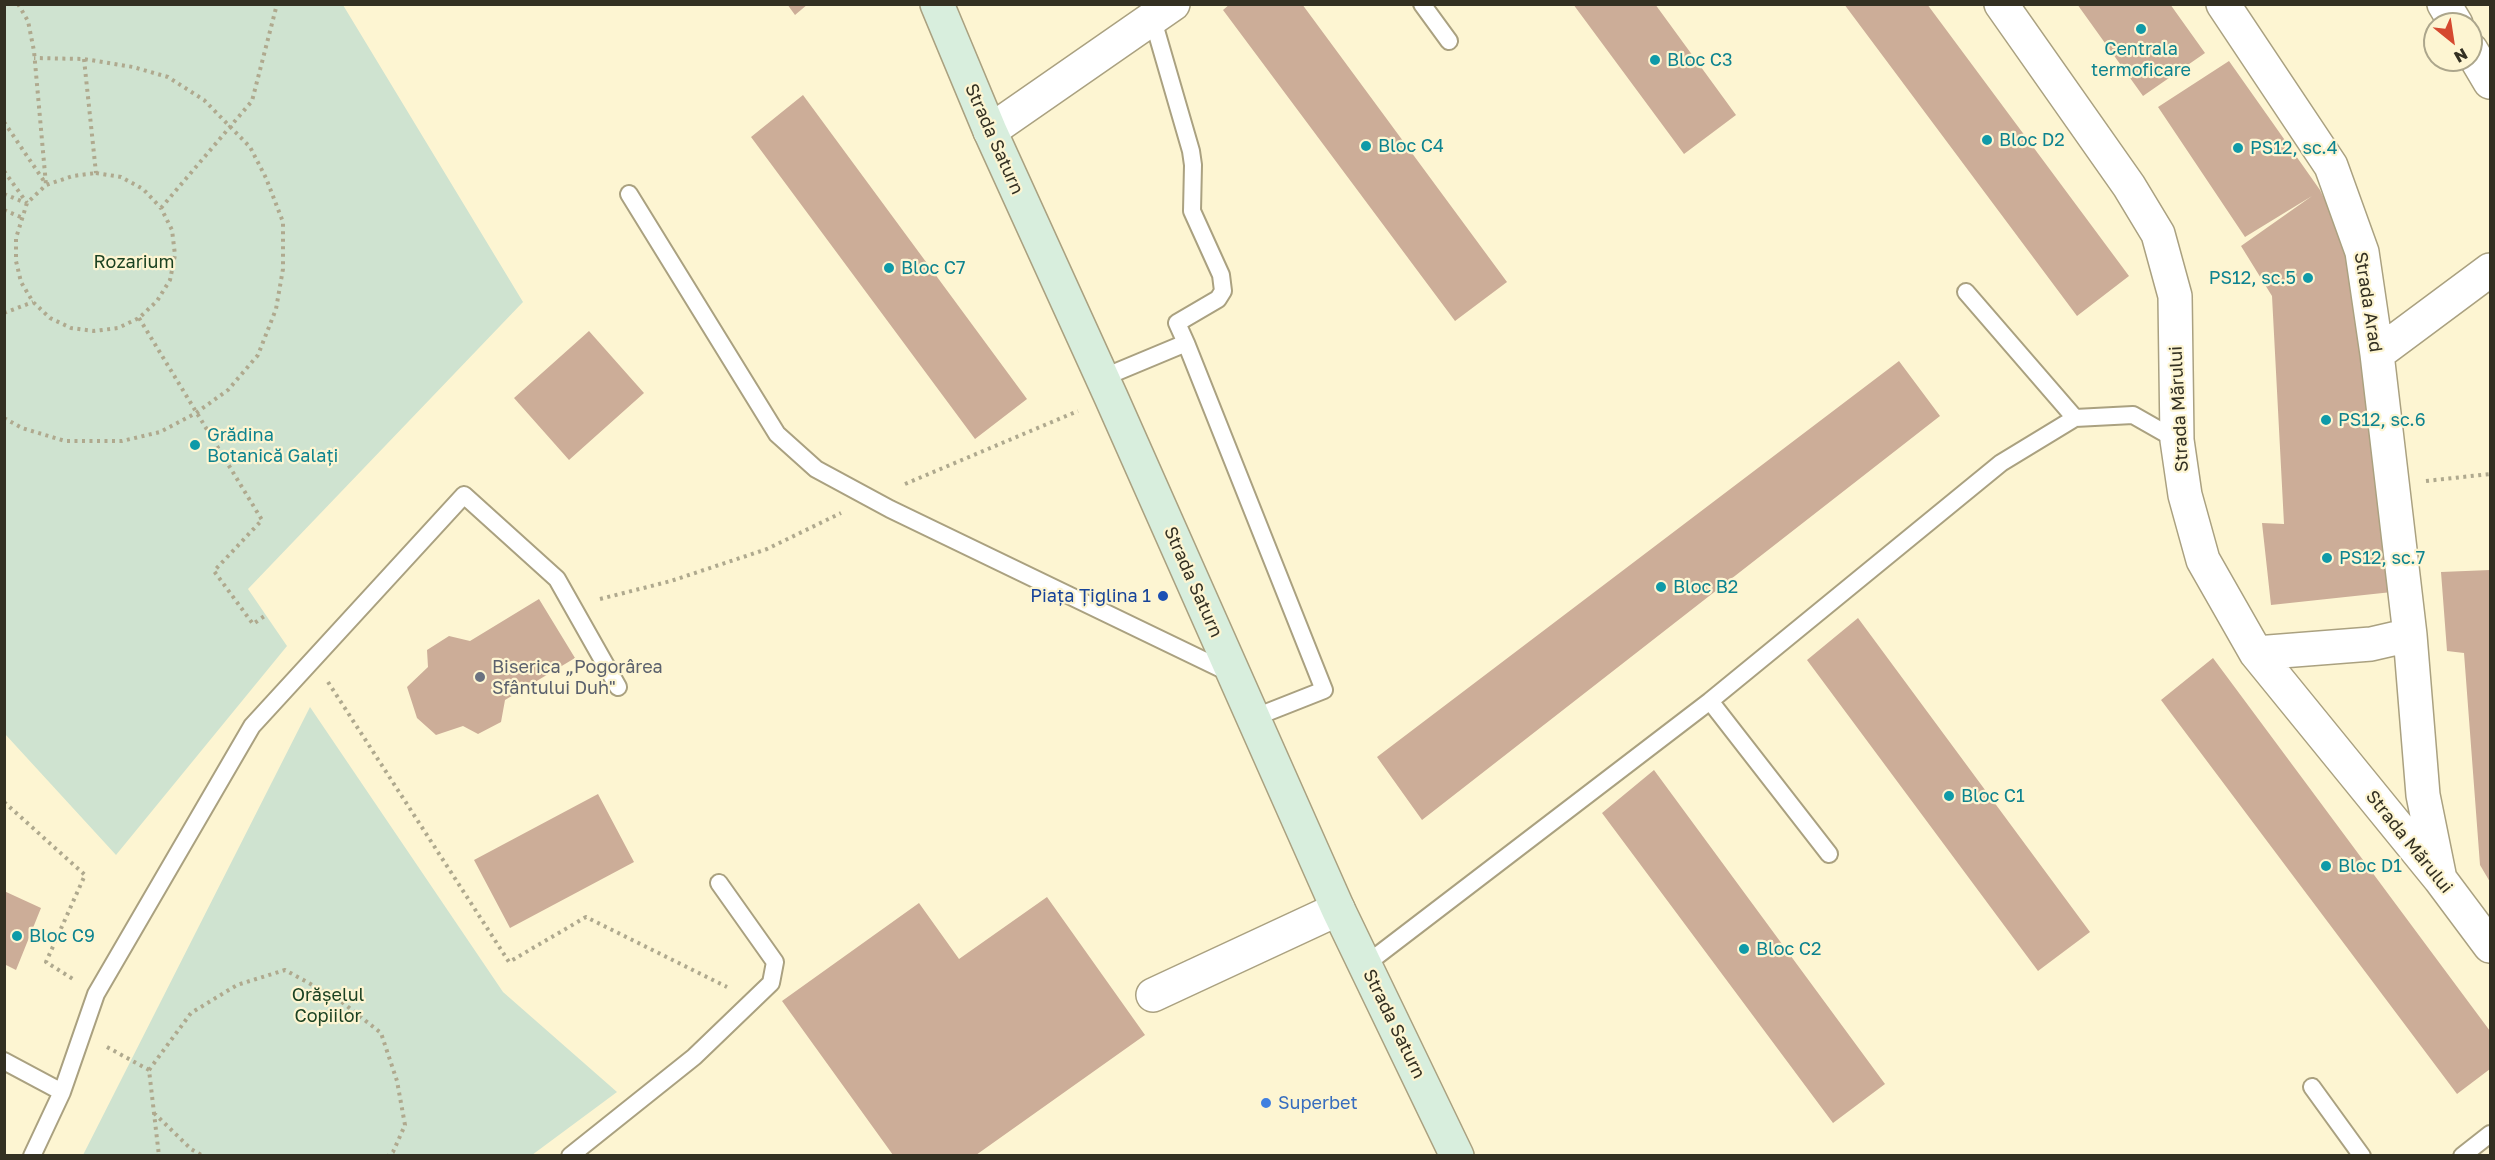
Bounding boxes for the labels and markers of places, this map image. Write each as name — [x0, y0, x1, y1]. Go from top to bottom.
marker: Centrala termoficare — [2134, 22, 2148, 36]
place label: Centrala termoficare — [2091, 38, 2191, 80]
place label: Bloc C3 — [1667, 49, 1733, 71]
marker: Bloc C3 — [1648, 53, 1662, 67]
place label: Bloc D2 — [1999, 129, 2065, 151]
marker: Bloc D2 — [1980, 133, 1994, 147]
place label: Bloc C4 — [1378, 135, 1444, 157]
place label: PS12, sc.4 — [2250, 137, 2338, 159]
marker: Bloc C4 — [1359, 139, 1373, 153]
marker: PS12, sc.4 — [2231, 141, 2245, 155]
place label: Bloc C7 — [901, 257, 966, 279]
marker: Bloc C7 — [882, 261, 896, 275]
place label: PS12, sc.5 — [2209, 267, 2296, 289]
marker: PS12, sc.5 — [2301, 271, 2315, 285]
place label: PS12, sc.6 — [2338, 409, 2426, 431]
marker: PS12, sc.6 — [2319, 413, 2333, 427]
place label: Grădina Botanică Galați — [207, 424, 338, 466]
marker: Grădina Botanică Galați — [188, 438, 202, 452]
place label: PS12, sc.7 — [2339, 547, 2425, 569]
marker: PS12, sc.7 — [2320, 551, 2334, 565]
place label: Bloc B2 — [1673, 576, 1738, 598]
marker: Bloc B2 — [1654, 580, 1668, 594]
place label: Piața Țiglina 1 — [1030, 585, 1151, 607]
marker: Piața Țiglina 1 — [1156, 589, 1170, 603]
place label: Biserica „Pogorârea Sfântului Duh" — [492, 656, 663, 698]
marker: Biserica „Pogorârea Sfântului Duh" — [473, 670, 487, 684]
place label: Bloc C1 — [1961, 785, 2025, 807]
marker: Bloc C1 — [1942, 789, 1956, 803]
place label: Bloc D1 — [2338, 855, 2402, 877]
marker: Bloc D1 — [2319, 859, 2333, 873]
place label: Bloc C9 — [29, 925, 95, 947]
marker: Bloc C9 — [10, 929, 24, 943]
place label: Bloc C2 — [1756, 938, 1821, 960]
marker: Bloc C2 — [1737, 942, 1751, 956]
place label: Superbet — [1278, 1092, 1358, 1114]
marker: Superbet — [1259, 1096, 1273, 1110]

